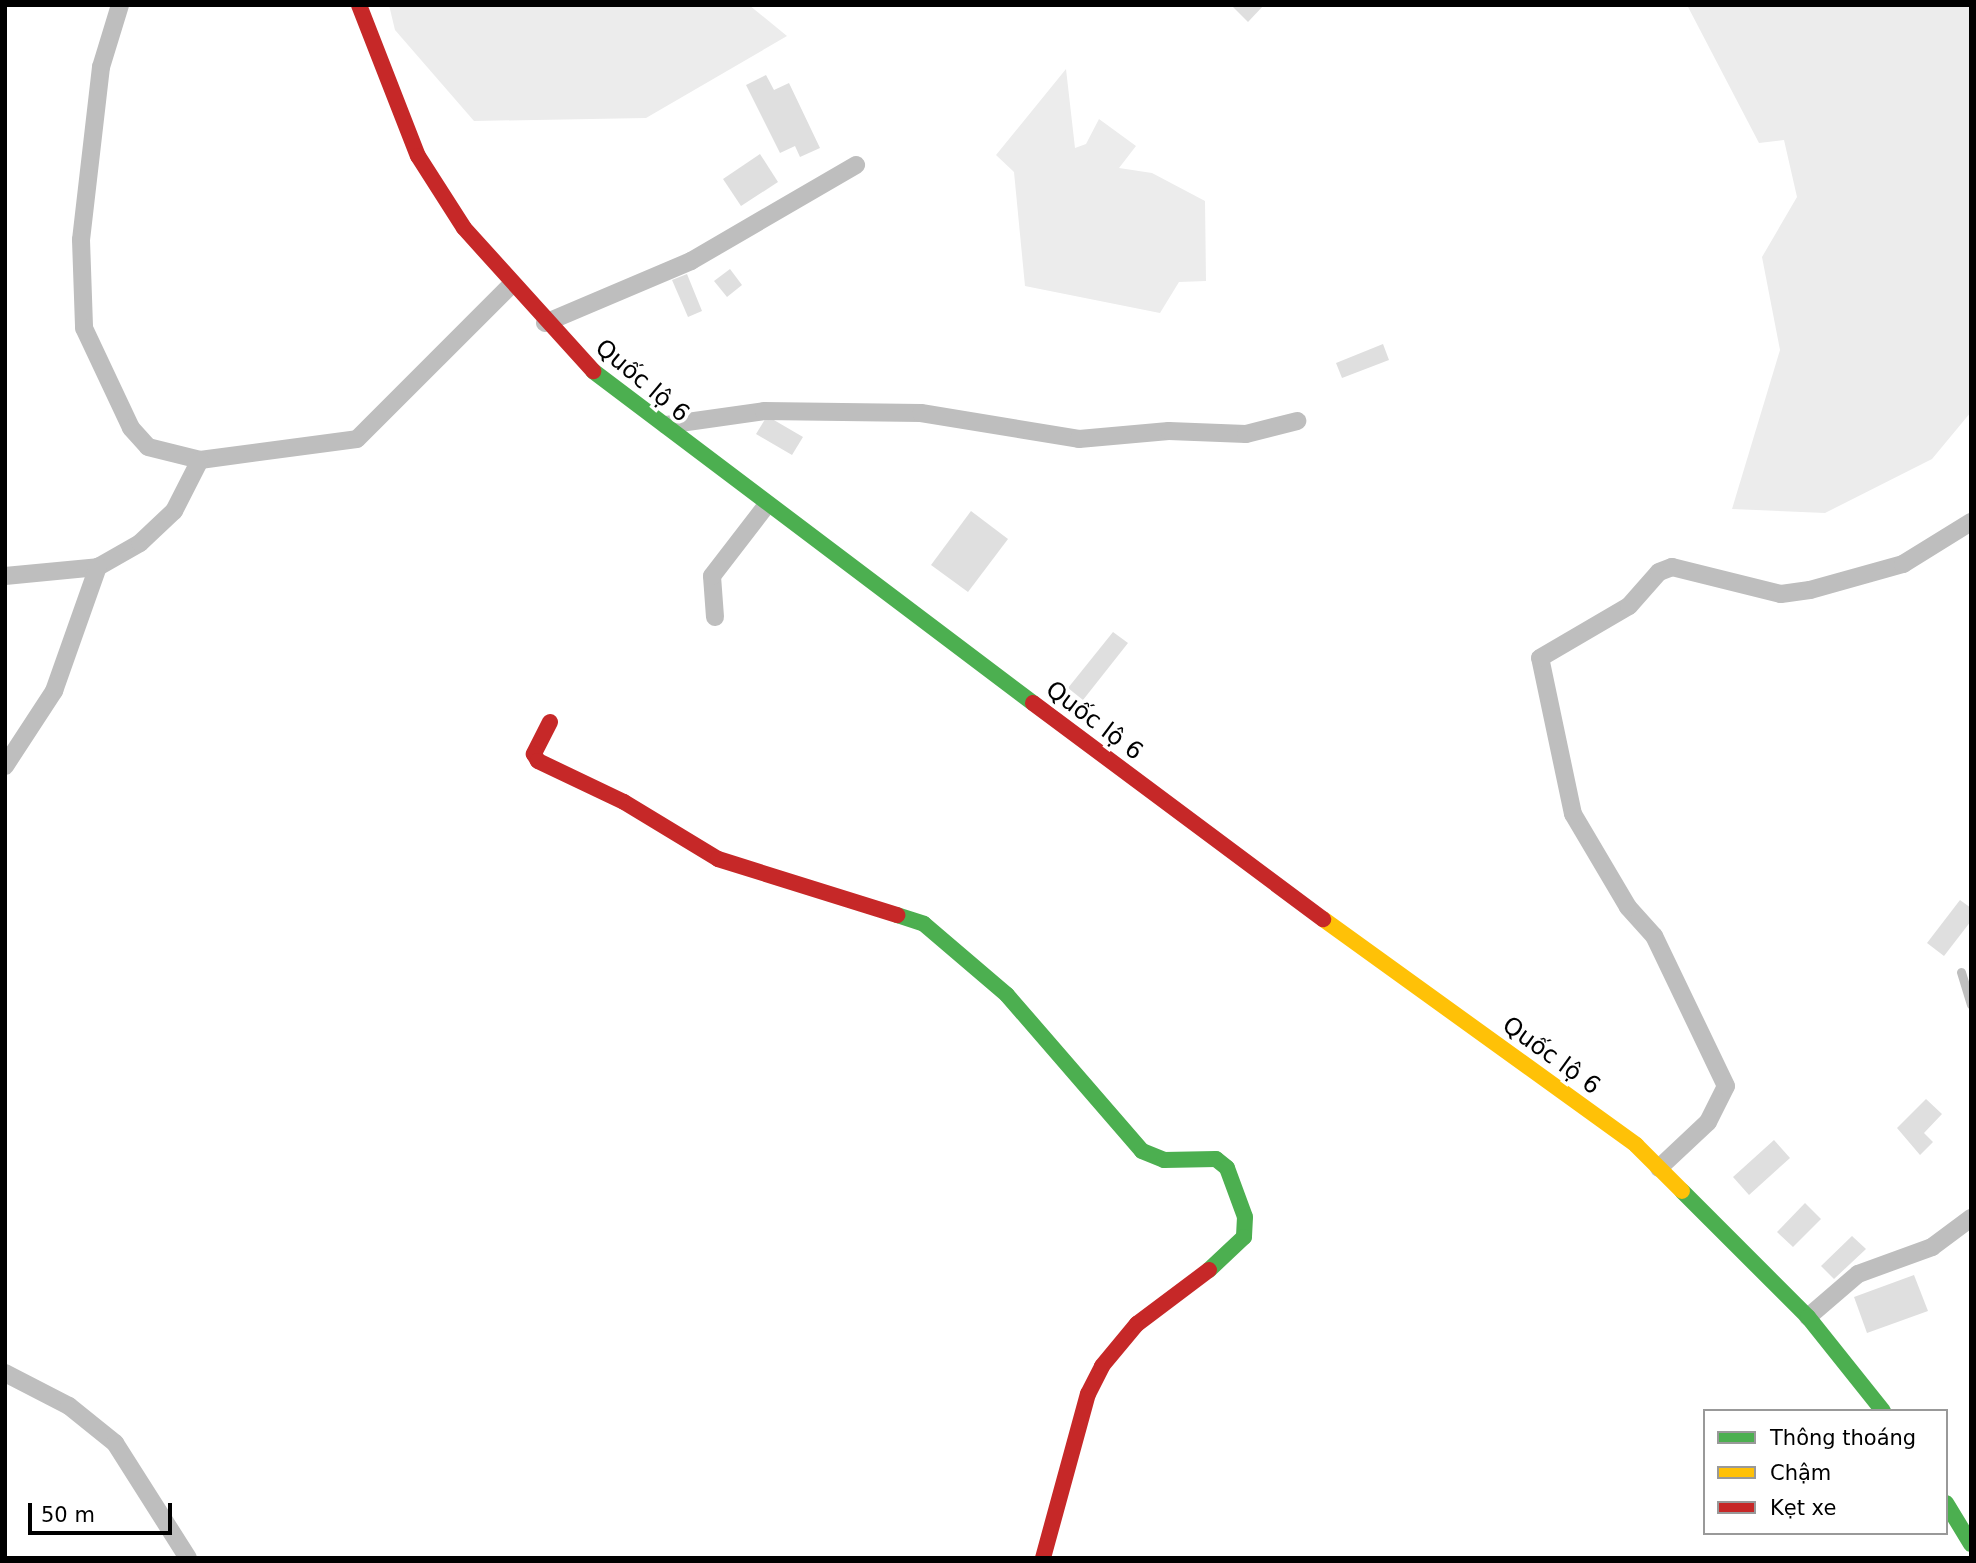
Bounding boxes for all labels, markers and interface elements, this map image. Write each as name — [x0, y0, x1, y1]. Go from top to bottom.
street label: Quốc lộ 6 — [589, 333, 695, 429]
street label: Quốc lộ 6 — [1040, 675, 1148, 767]
street label: Quốc lộ 6 — [1496, 1011, 1606, 1101]
legend — [1703, 1409, 1948, 1535]
text: Thông thoáng — [1770, 1426, 1916, 1450]
text: Chậm — [1770, 1461, 1831, 1485]
scale bar — [32, 1490, 175, 1534]
text: Kẹt xe — [1770, 1496, 1836, 1520]
text: 50 m — [41, 1503, 95, 1527]

